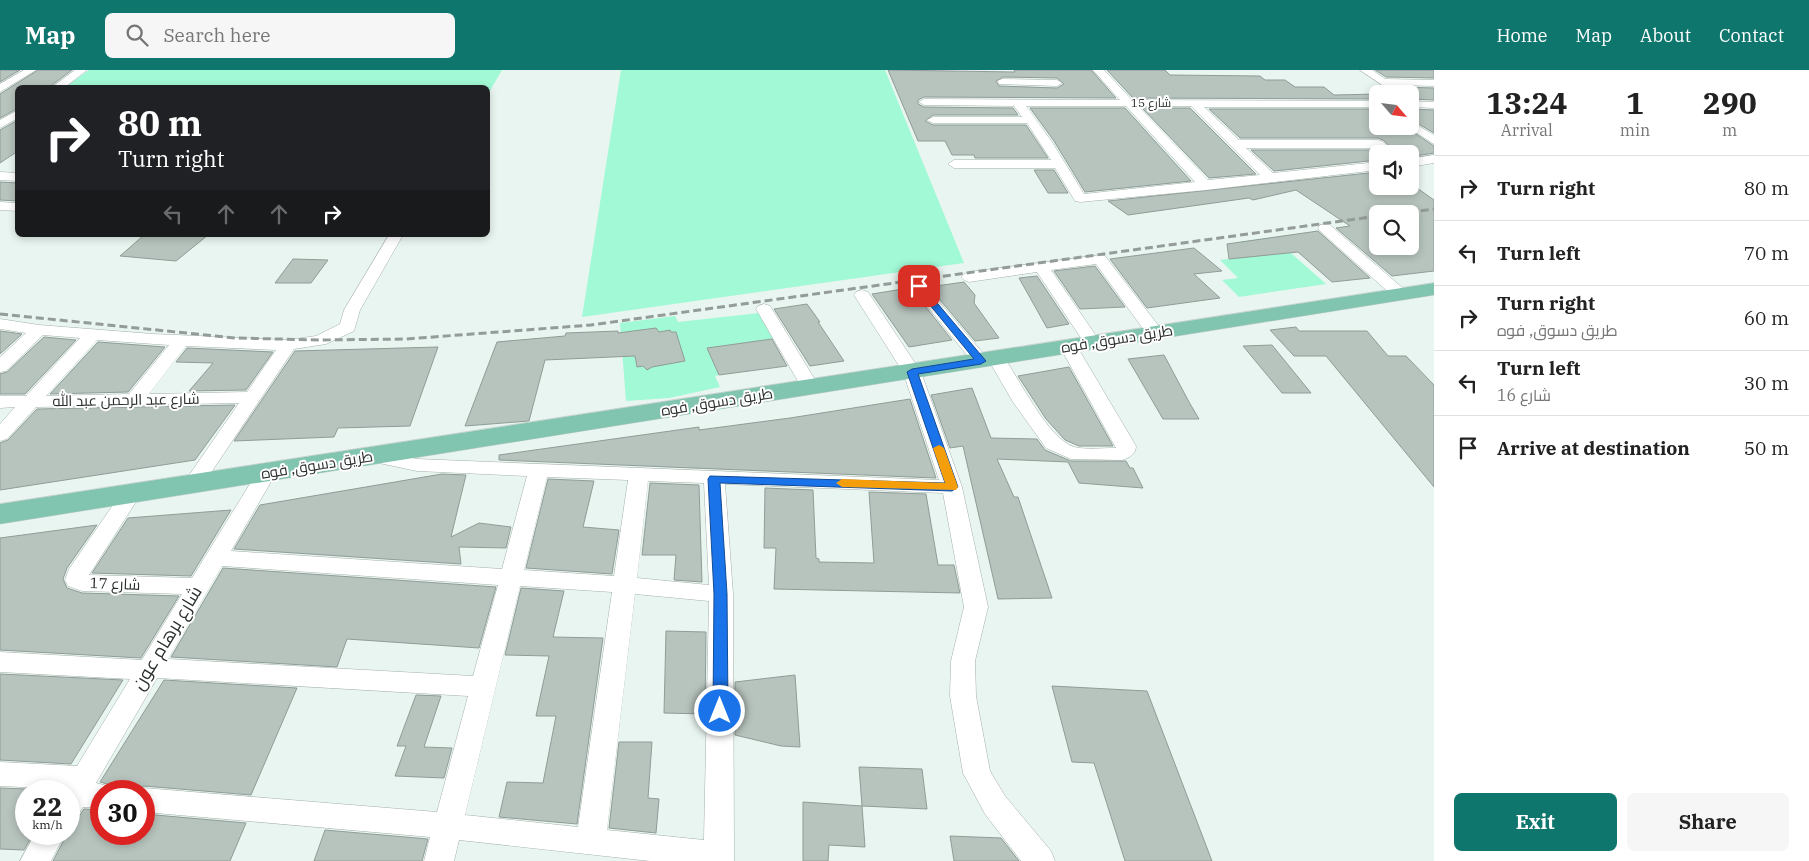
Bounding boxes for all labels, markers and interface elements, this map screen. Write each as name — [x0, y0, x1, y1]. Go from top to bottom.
search box — [105, 13, 455, 58]
text: Map — [25, 19, 75, 51]
icon: search — [123, 21, 151, 49]
text: Search here — [163, 23, 270, 47]
text: Home — [1496, 24, 1548, 47]
text: Map — [1576, 24, 1612, 47]
text: About — [1640, 24, 1691, 47]
text: Contact — [1719, 24, 1784, 47]
text: 13:24 — [1486, 83, 1567, 122]
text: 1 — [1626, 83, 1644, 122]
text: 290 — [1703, 83, 1757, 122]
north arrow — [1369, 85, 1419, 135]
map controls — [1369, 85, 1419, 255]
street label: شارع 15 — [1131, 95, 1171, 111]
text: 80 m — [118, 100, 202, 146]
icon: right — [35, 105, 100, 170]
text: Arrival — [1501, 120, 1553, 140]
text: min — [1620, 120, 1650, 140]
text: m — [1722, 120, 1737, 140]
text: Turn right — [118, 144, 225, 173]
button: sound — [1369, 145, 1419, 195]
icon: right — [1454, 174, 1482, 202]
text: Turn right — [1497, 176, 1595, 200]
text: 80 m — [1744, 176, 1789, 200]
icon: left — [159, 200, 187, 228]
icon: ahead — [212, 200, 240, 228]
icon: ahead — [265, 200, 293, 228]
icon: right — [318, 200, 346, 228]
button: search — [1369, 205, 1419, 255]
icon: left — [1454, 239, 1482, 267]
text: Turn left — [1497, 241, 1580, 265]
text: 70 m — [1744, 241, 1789, 265]
pin — [898, 265, 940, 307]
icon: arrive — [905, 272, 933, 300]
text: Turn right — [1497, 291, 1595, 315]
icon: right — [1454, 304, 1482, 332]
text: 60 m — [1744, 306, 1789, 330]
street label: طريق دسوق, فوه — [1060, 320, 1174, 358]
text: طريق دسوق, فوه — [1497, 320, 1618, 340]
text: Turn left — [1497, 356, 1580, 380]
icon: left — [1454, 369, 1482, 397]
text: 30 m — [1744, 371, 1789, 395]
street label: طريق دسوق, فوه — [660, 383, 774, 421]
text: شارع 16 — [1497, 385, 1551, 405]
street label: شارع عبد الرحمن عبد الله — [52, 389, 200, 412]
icon: arrive — [1454, 434, 1482, 462]
text: Arrive at destination — [1497, 436, 1690, 460]
text: 50 m — [1744, 436, 1789, 460]
street label: طريق دسوق, فوه — [260, 446, 374, 484]
street label: شارع 17 — [89, 573, 141, 596]
street label: شارع برهام عون — [126, 582, 208, 694]
position arrow — [693, 684, 745, 736]
speed limit sign: 30 — [90, 780, 155, 845]
text: 22 — [32, 790, 63, 823]
button: Exit — [1454, 793, 1617, 851]
button: Share — [1627, 793, 1789, 851]
text: km/h — [32, 817, 63, 832]

